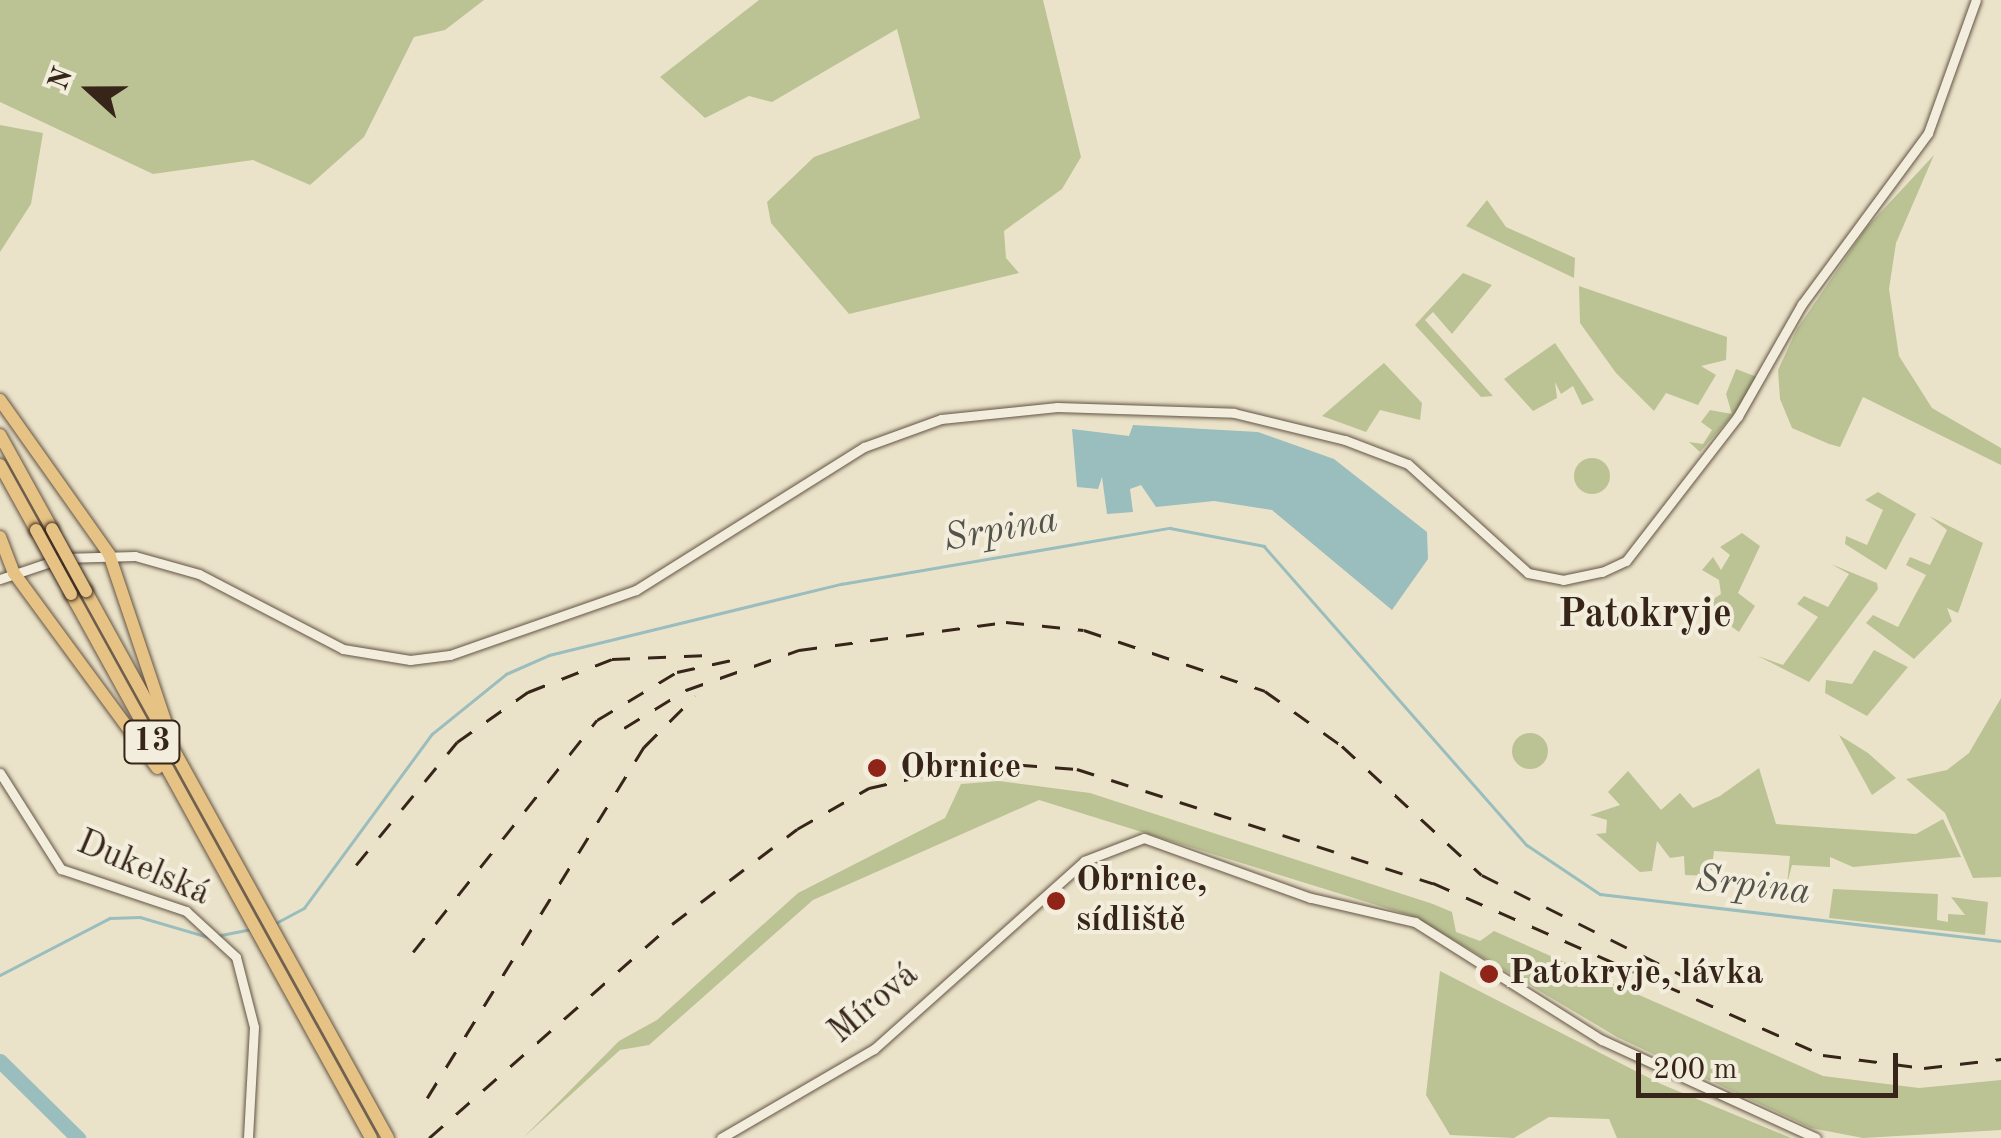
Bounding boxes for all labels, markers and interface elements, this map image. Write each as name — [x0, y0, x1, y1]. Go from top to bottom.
north arrow — [40, 40, 140, 140]
text: N — [45, 64, 79, 94]
water label: Srpina — [940, 499, 1062, 563]
district label: Patokryje — [1558, 592, 1732, 640]
road number: 13 — [122, 715, 182, 769]
place label: Obrnice — [900, 747, 1021, 789]
marker: Obrnice — [864, 755, 890, 781]
street label: Dukelská — [70, 822, 216, 916]
water label: Srpina — [1693, 857, 1813, 917]
place label: Obrnice, sídliště — [1076, 860, 1207, 942]
marker: Obrnice, sídliště — [1045, 890, 1067, 912]
place label: Patokryje, lávka — [1509, 953, 1763, 995]
street label: Mírová — [821, 955, 927, 1053]
marker: Patokryje, lávka — [1478, 963, 1500, 985]
scale bar — [1641, 1033, 1904, 1095]
text: 200 m — [1653, 1055, 1737, 1085]

